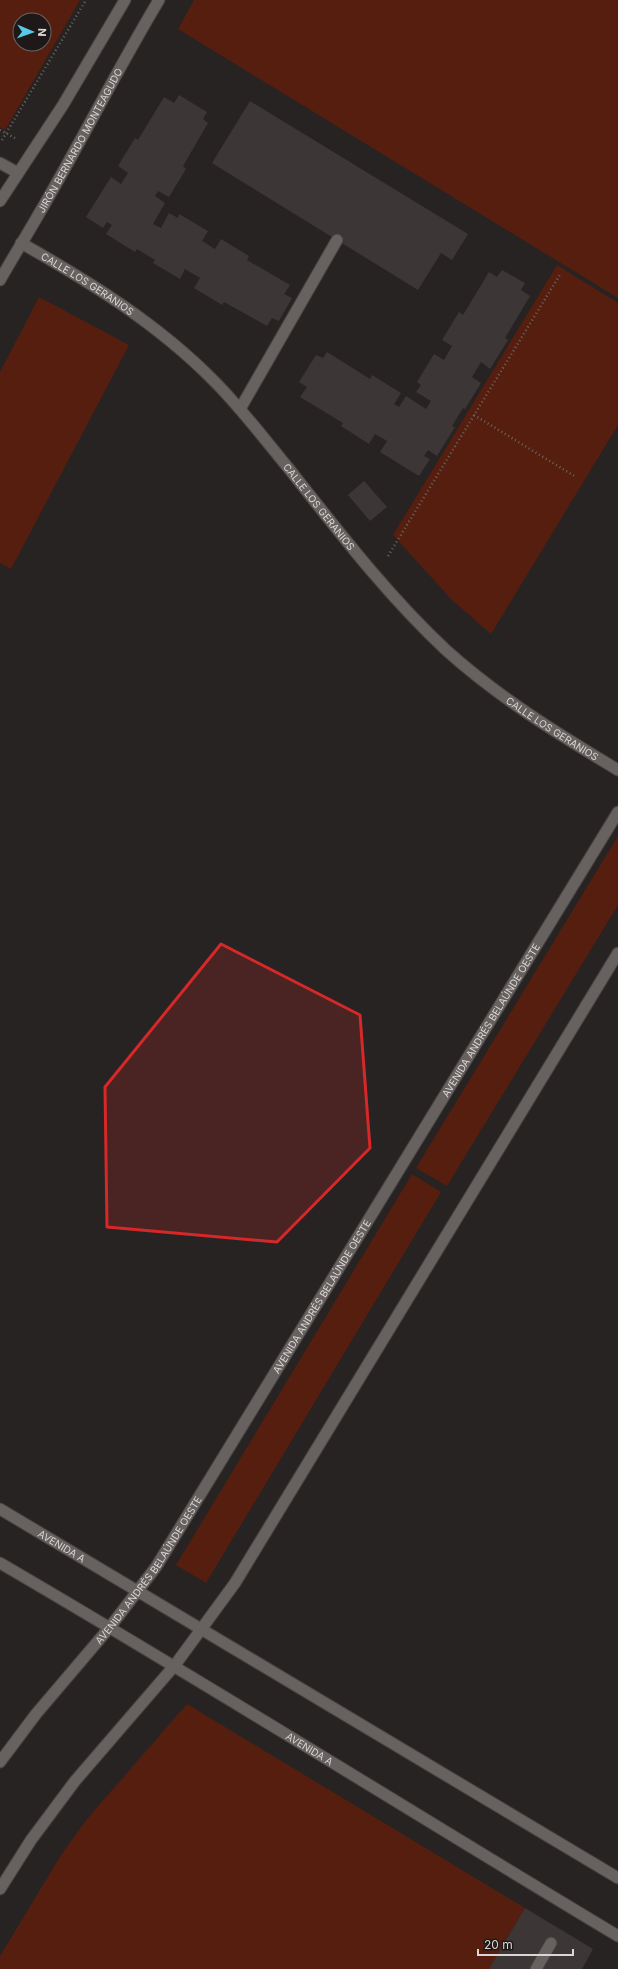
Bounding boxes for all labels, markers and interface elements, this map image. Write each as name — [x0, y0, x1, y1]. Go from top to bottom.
north arrow — [12, 12, 52, 52]
text: N — [35, 28, 49, 37]
street label: JIRÓN BERNARDO MONTEAGUDO — [35, 66, 125, 215]
street label: CALLE LOS GERANIOS — [39, 250, 136, 317]
street label: CALLE LOS GERANIOS — [281, 461, 357, 553]
street label: CALLE LOS GERANIOS — [504, 694, 601, 763]
street label: AVENIDA ANDRÉS BELAÚNDE OESTE — [439, 941, 542, 1099]
street label: AVENIDA ANDRÉS BELAÚNDE OESTE — [270, 1217, 373, 1375]
street label: AVENIDA ANDRÉS BELAÚNDE OESTE — [92, 1494, 204, 1646]
street label: AVENIDA A — [36, 1527, 88, 1565]
street label: AVENIDA A — [284, 1730, 335, 1767]
scale bar — [478, 1931, 573, 1957]
text: 20 m — [484, 1937, 513, 1952]

